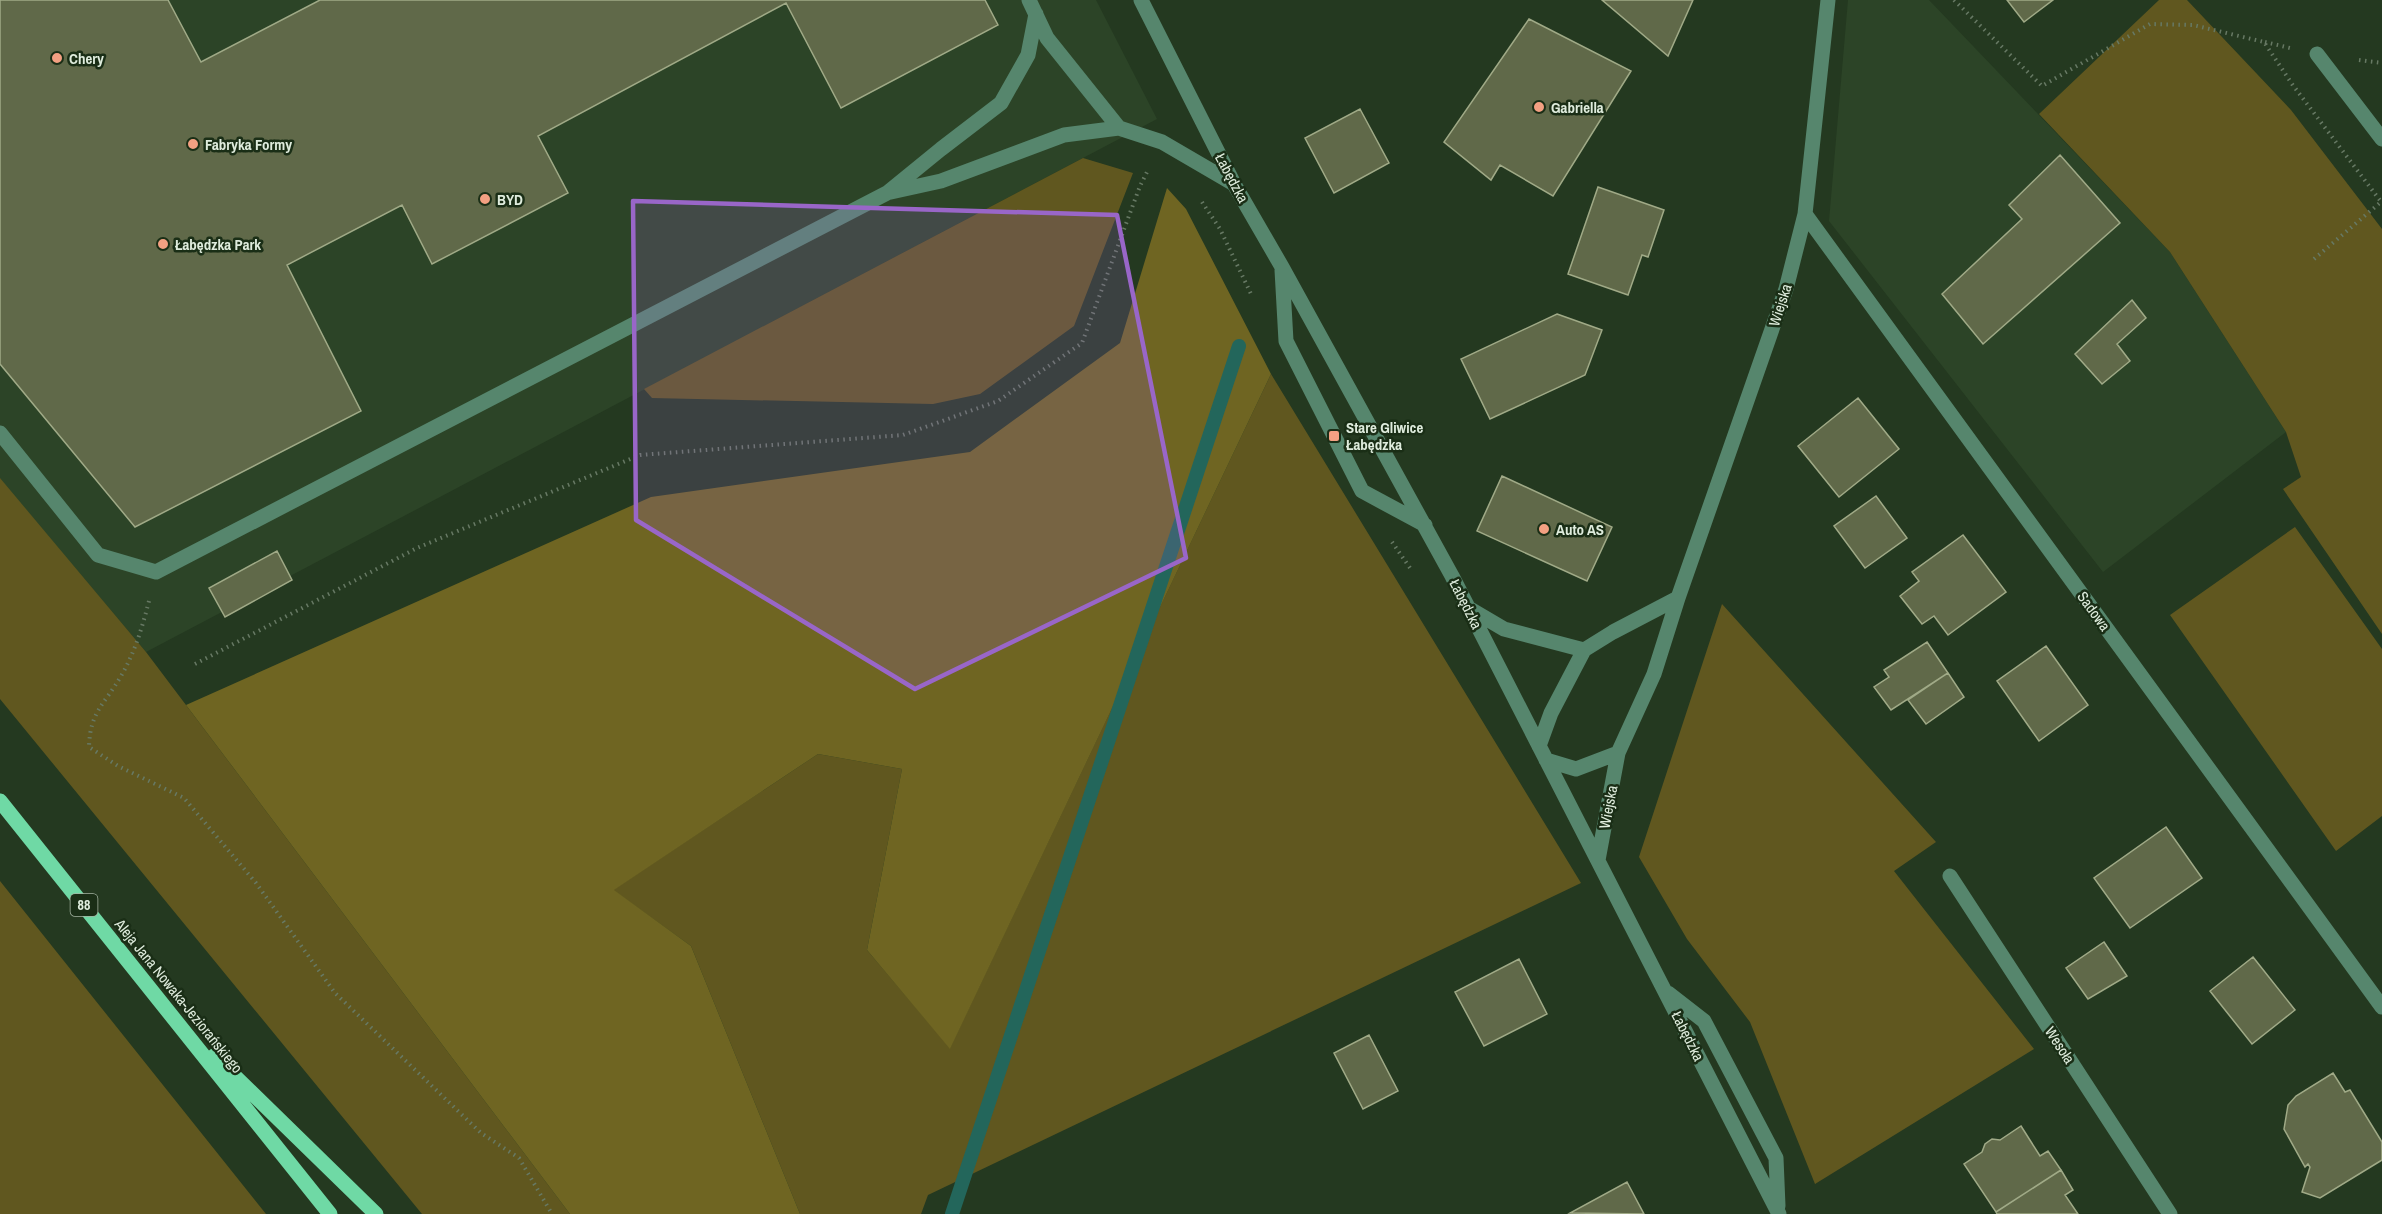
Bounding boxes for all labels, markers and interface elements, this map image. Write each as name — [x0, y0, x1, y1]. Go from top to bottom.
place label: Chery — [69, 48, 104, 69]
marker: Chery — [50, 51, 64, 65]
place label: Gabriella — [1551, 97, 1604, 118]
marker: Gabriella — [1532, 100, 1546, 114]
place label: Fabryka Formy — [205, 134, 292, 155]
marker: Fabryka Formy — [186, 137, 200, 151]
street label: Łabędzka — [1210, 150, 1254, 207]
place label: BYD — [497, 189, 523, 210]
marker: BYD — [478, 192, 492, 206]
place label: Łabędzka Park — [175, 234, 261, 255]
marker: Łabędzka Park — [156, 237, 170, 251]
street label: Wiejska — [1763, 281, 1797, 329]
place label: Stare Gliwice Łabędzka — [1346, 417, 1423, 455]
marker: Stare Gliwice Łabędzka — [1327, 429, 1341, 443]
place label: Auto AS — [1556, 519, 1604, 540]
marker: Auto AS — [1537, 522, 1551, 536]
street label: Łabędzka — [1445, 575, 1488, 633]
street label: Sadowa — [2072, 587, 2116, 635]
street label: Wiejska — [1594, 783, 1623, 830]
road number: 88 — [70, 894, 98, 916]
street label: Aleja Jana Nowaka-Jeziorańskiego — [110, 914, 248, 1078]
street label: Łabędzka — [1667, 1007, 1710, 1065]
street label: Wesoła — [2040, 1022, 2080, 1068]

